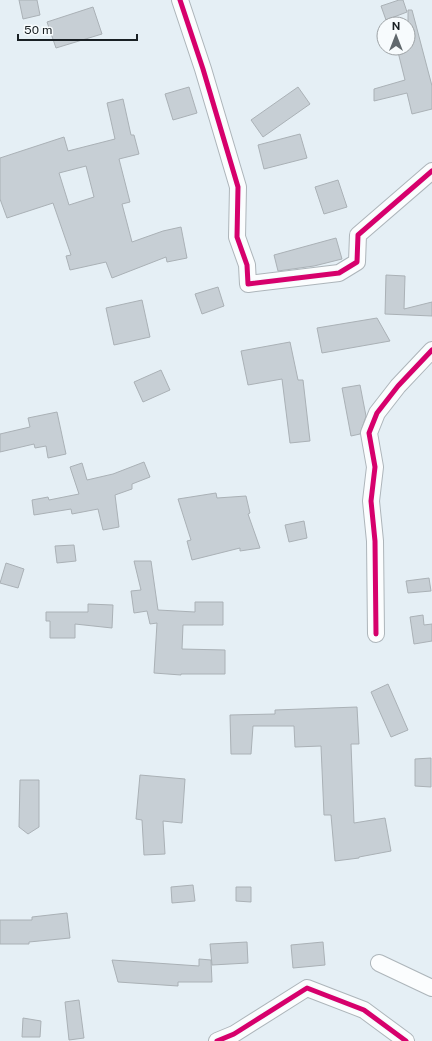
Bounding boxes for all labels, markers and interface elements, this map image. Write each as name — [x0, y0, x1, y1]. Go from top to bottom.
scale bar — [18, 16, 137, 42]
north arrow — [376, 16, 416, 56]
text: N — [392, 20, 400, 32]
text: 50 m — [24, 23, 52, 37]

